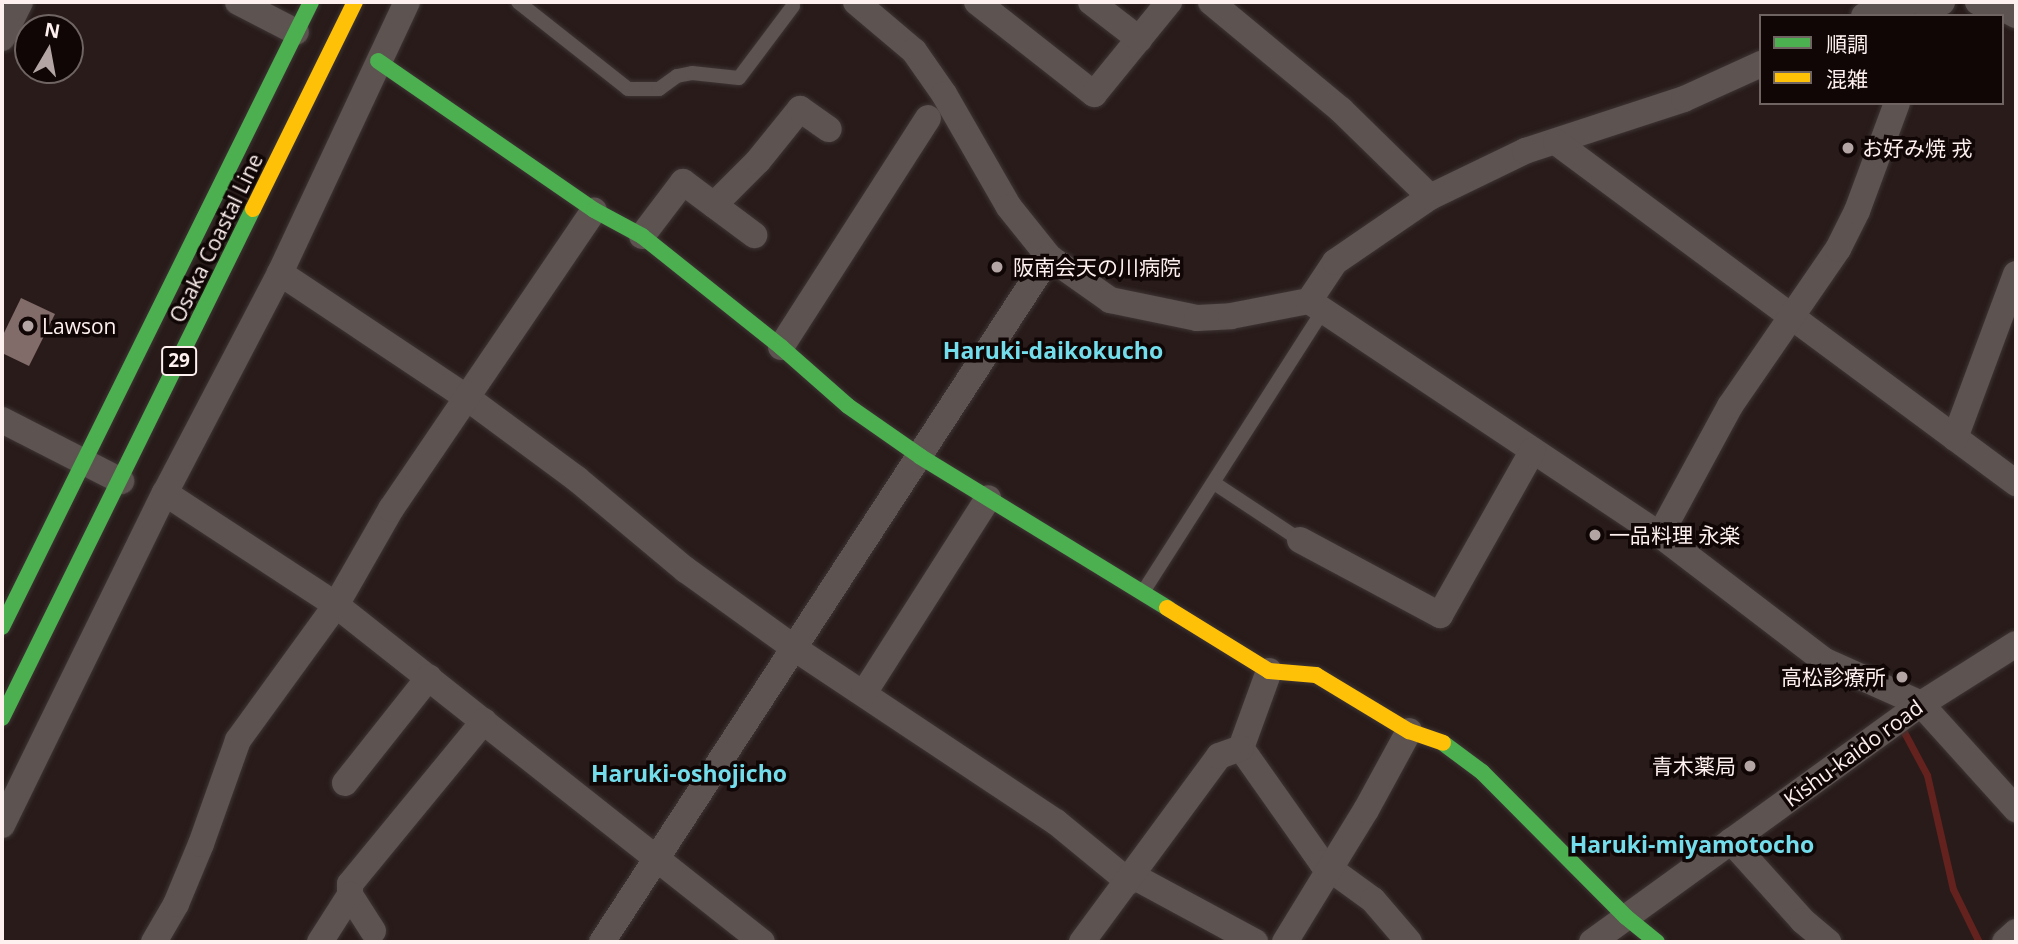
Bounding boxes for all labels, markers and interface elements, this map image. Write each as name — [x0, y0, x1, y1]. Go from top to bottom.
north arrow — [14, 14, 84, 84]
legend — [1759, 14, 2004, 105]
text: N — [42, 16, 62, 44]
text: 順調 — [1826, 30, 1868, 58]
text: 混雑 — [1826, 65, 1868, 93]
place label: お好み焼 戎 — [1862, 135, 1972, 161]
marker: お好み焼 戎 — [1840, 140, 1856, 156]
street label: Osaka Coastal Line — [164, 150, 268, 326]
place label: 阪南会天の川病院 — [1013, 254, 1181, 280]
marker: 阪南会天の川病院 — [987, 257, 1007, 277]
place label: Lawson — [42, 313, 116, 339]
marker: Lawson — [20, 318, 36, 334]
district label: Haruki-daikokucho — [943, 336, 1163, 364]
road number: 29 — [160, 346, 198, 376]
place label: 一品料理 永楽 — [1609, 522, 1740, 548]
marker: 一品料理 永楽 — [1587, 527, 1603, 543]
place label: 高松診療所 — [1781, 664, 1886, 690]
marker: 高松診療所 — [1892, 667, 1912, 687]
street label: Kishu-kaido road — [1779, 694, 1927, 812]
place label: 青木薬局 — [1652, 753, 1736, 779]
marker: 青木薬局 — [1742, 758, 1758, 774]
district label: Haruki-oshojicho — [591, 759, 787, 787]
district label: Haruki-miyamotocho — [1570, 830, 1814, 858]

